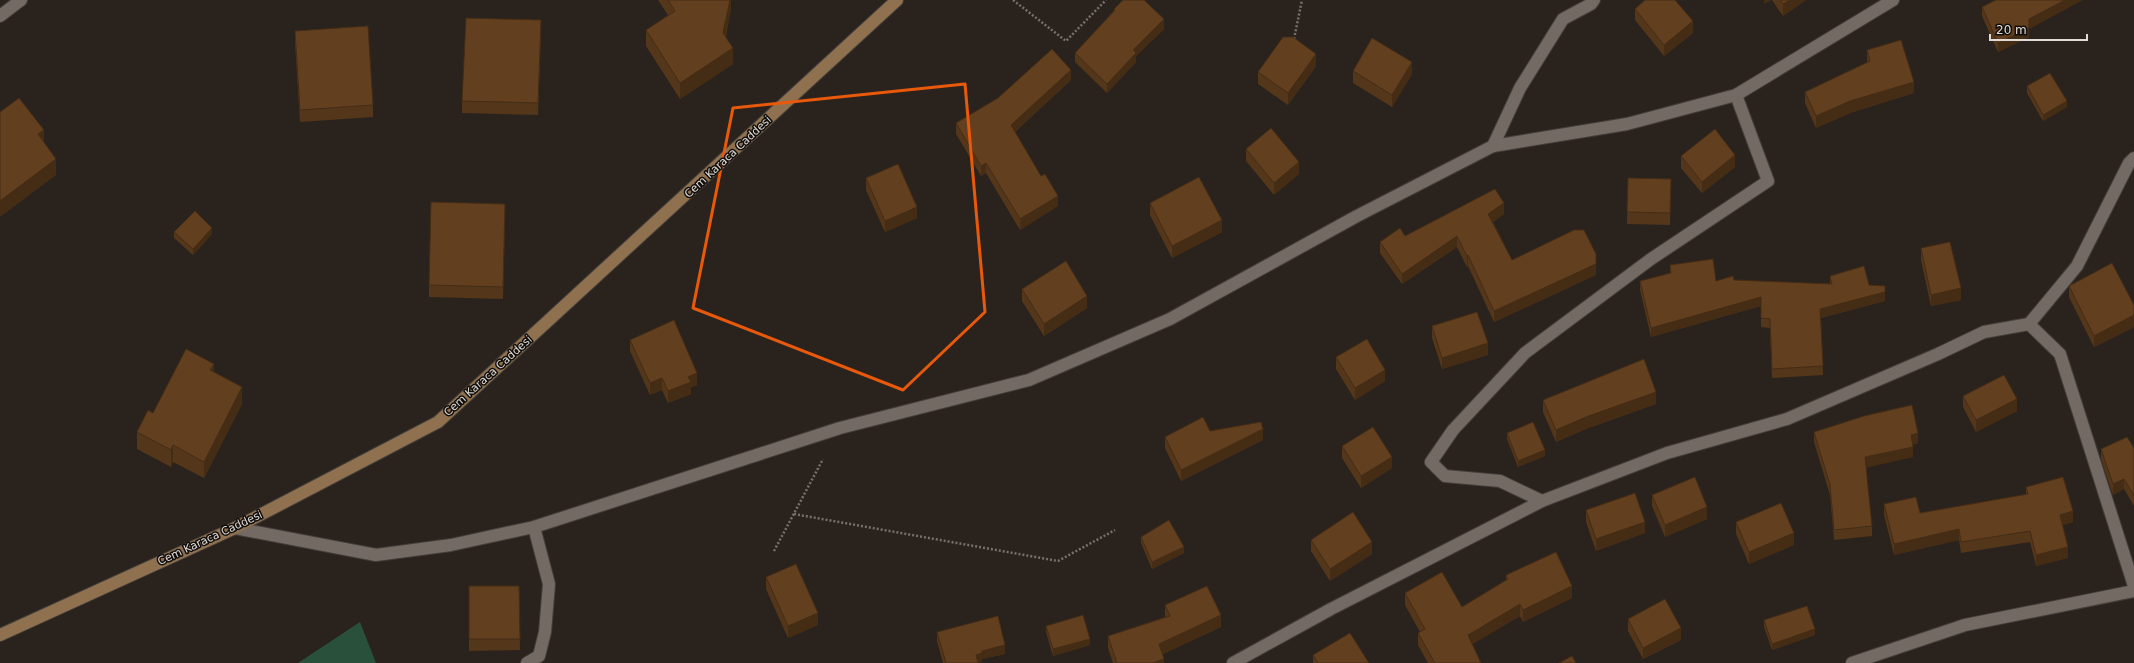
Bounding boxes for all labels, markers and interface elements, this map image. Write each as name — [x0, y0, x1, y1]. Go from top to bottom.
scale bar — [1990, 16, 2087, 42]
text: 20 m — [1996, 23, 2027, 37]
street label: Cem Karaca Caddesi — [682, 113, 774, 201]
street label: Cem Karaca Caddesi — [441, 333, 535, 419]
street label: Cem Karaca Caddesi — [156, 508, 264, 568]

